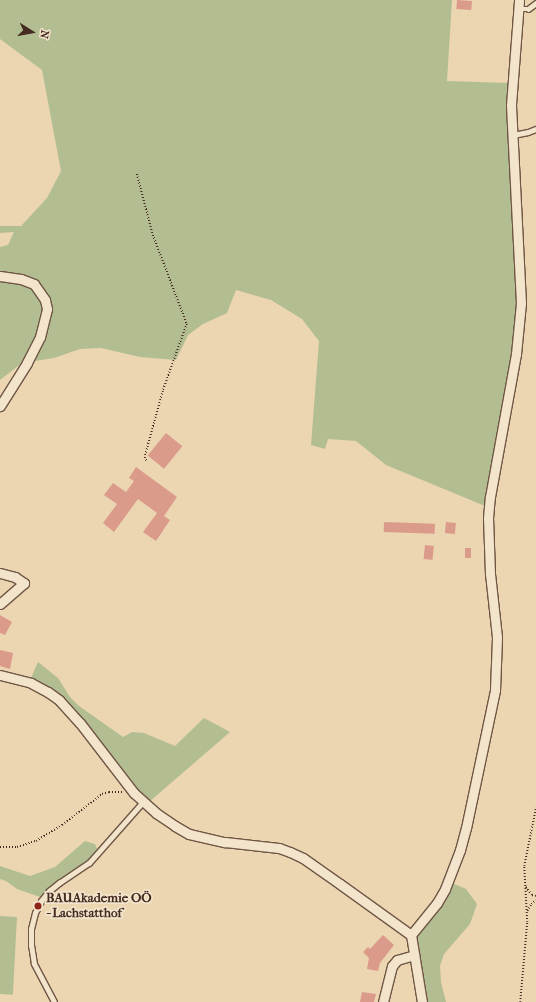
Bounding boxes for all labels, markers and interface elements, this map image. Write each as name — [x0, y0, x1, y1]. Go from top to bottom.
north arrow — [12, 12, 52, 52]
text: N — [37, 29, 51, 40]
place label: BAUAkademie OÖ - Lachstatthof — [46, 891, 152, 922]
marker: BAUAkademie OÖ - Lachstatthof — [33, 901, 43, 911]

